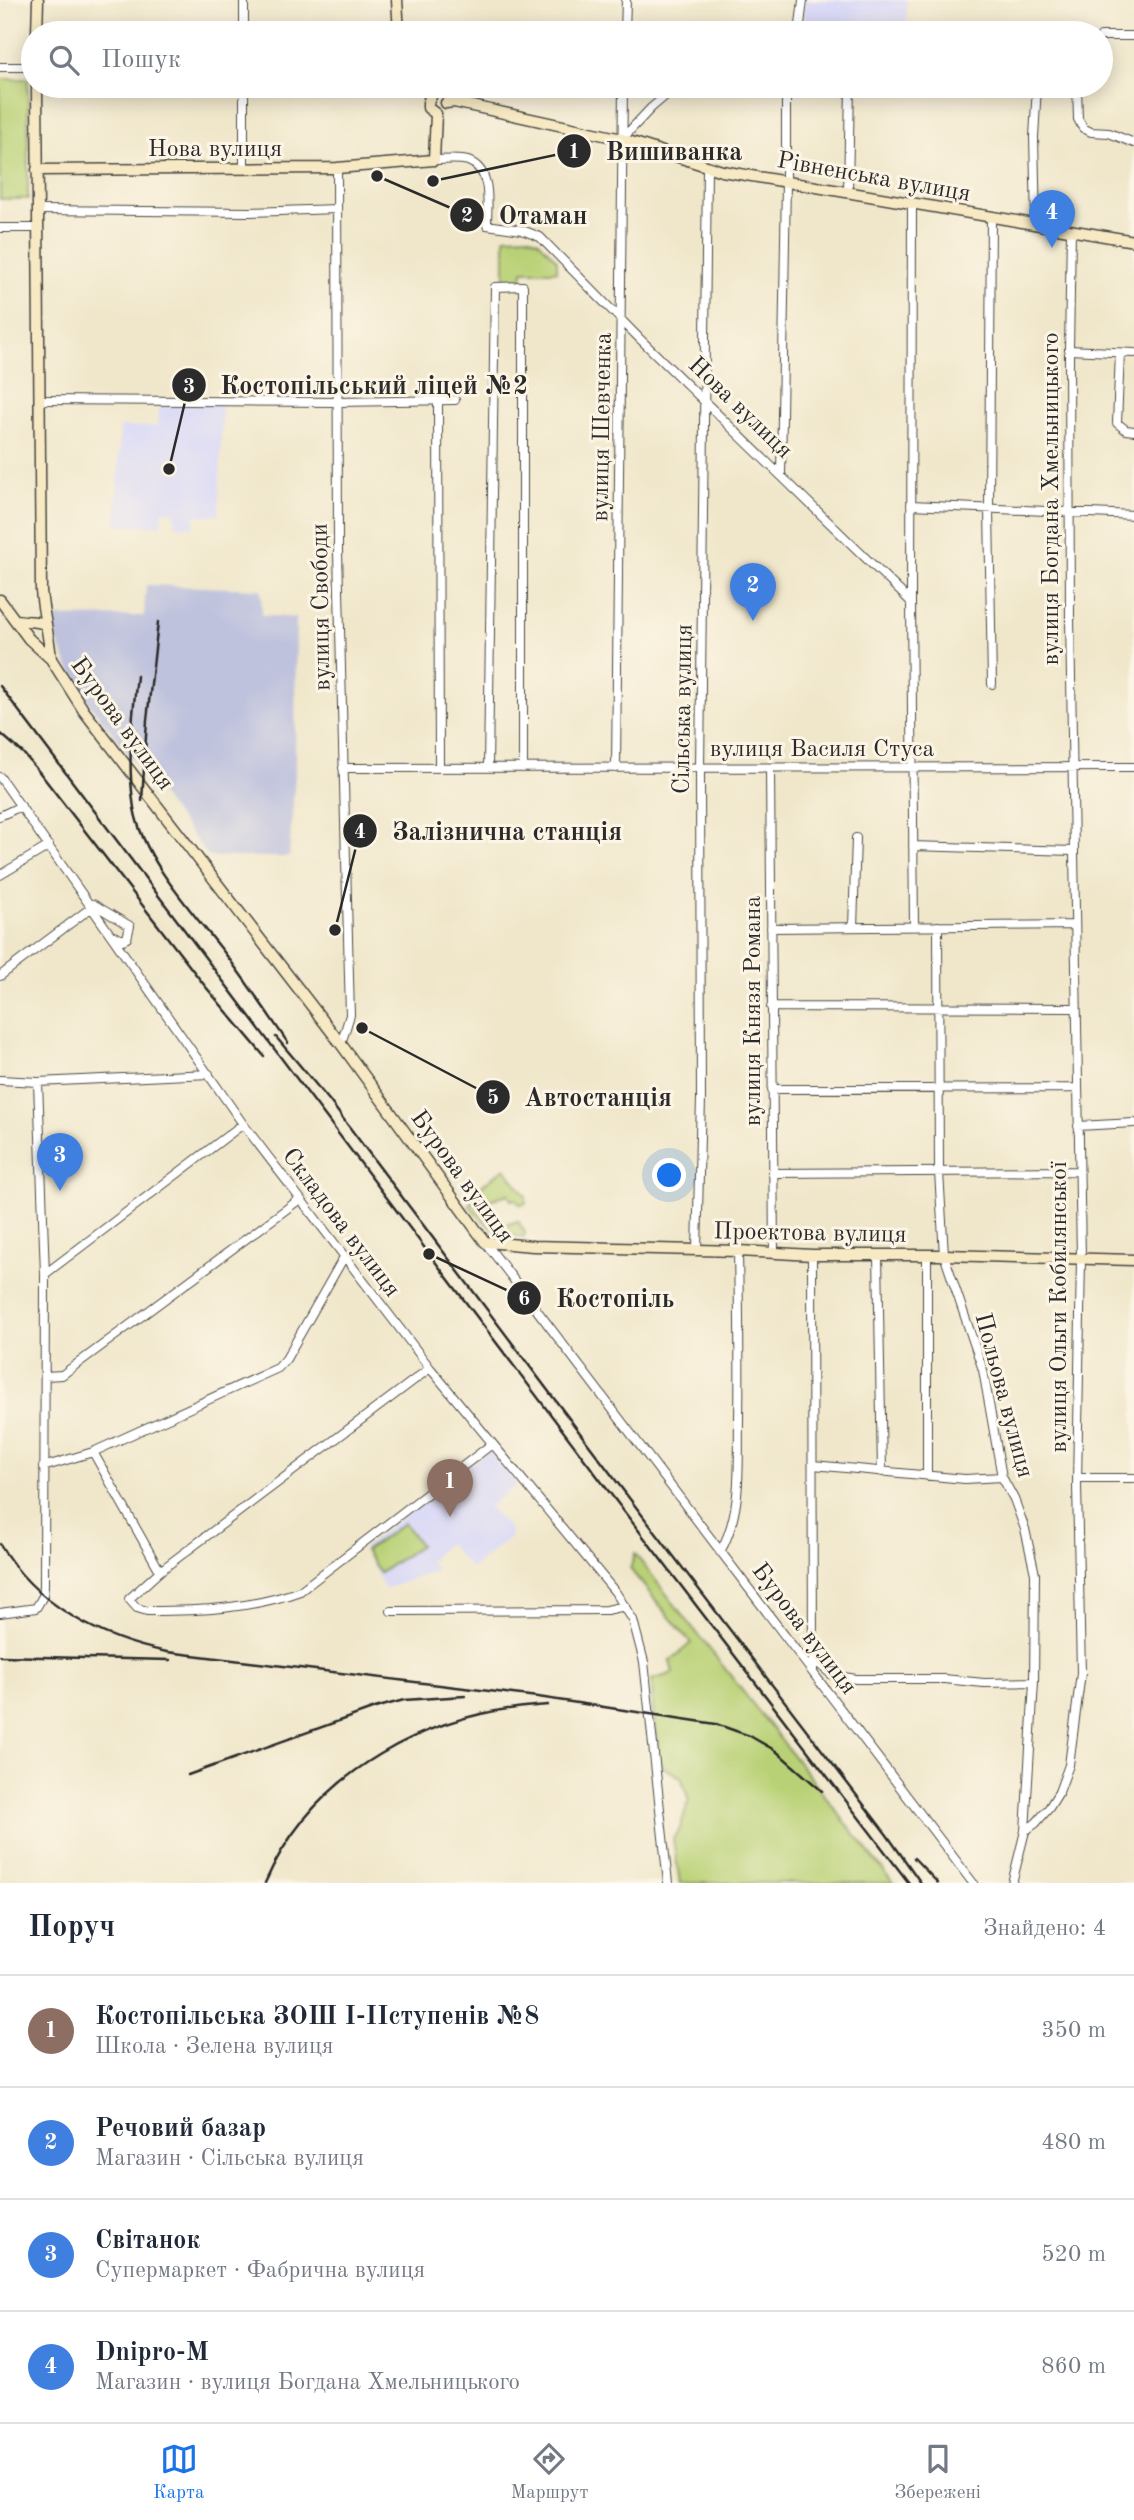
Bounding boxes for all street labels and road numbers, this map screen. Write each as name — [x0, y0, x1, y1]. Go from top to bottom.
street label: Нова вулиця — [148, 138, 282, 162]
street label: Рівненська вулиця — [775, 149, 972, 207]
street label: вулиця Шевченка — [589, 332, 617, 522]
street label: вулиця Богдана Хмельницького — [1040, 332, 1064, 666]
street label: Нова вулиця — [683, 353, 796, 464]
street label: вулиця Свободи — [309, 523, 335, 691]
street label: Сільська вулиця — [671, 624, 697, 794]
street label: Бурова вулиця — [65, 653, 177, 795]
street label: вулиця Василя Стуса — [710, 738, 934, 762]
street label: вулиця Князя Романа — [742, 896, 766, 1126]
street label: Бурова вулиця — [405, 1106, 517, 1248]
street label: Складова вулиця — [277, 1144, 404, 1302]
street label: вулиця Ольги Кобилянської — [1048, 1161, 1072, 1453]
street label: Проектова вулиця — [713, 1220, 907, 1248]
street label: Польова вулиця — [970, 1310, 1037, 1481]
street label: Бурова вулиця — [746, 1559, 860, 1699]

